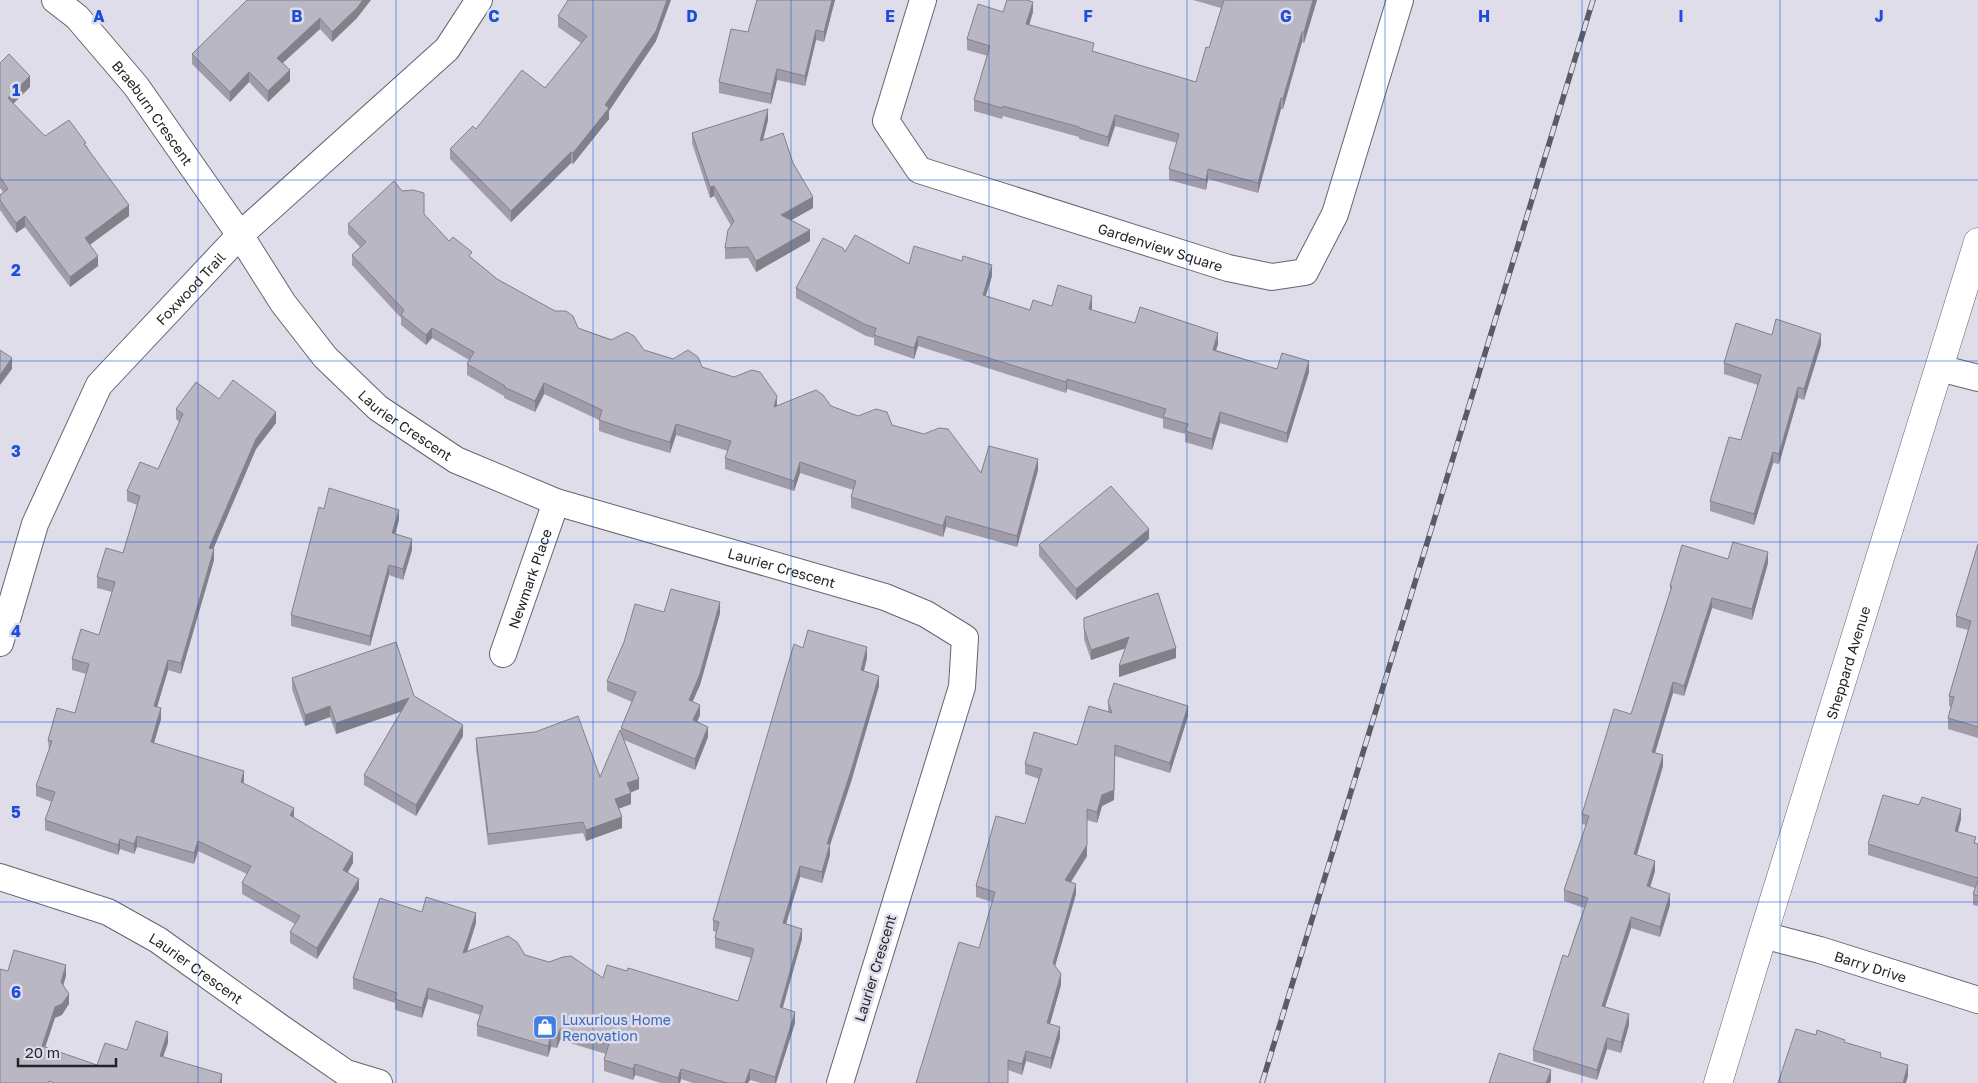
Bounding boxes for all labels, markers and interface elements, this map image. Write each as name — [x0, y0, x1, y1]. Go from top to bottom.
text: A — [93, 6, 105, 26]
text: B — [291, 6, 303, 26]
text: C — [488, 6, 500, 26]
text: D — [686, 6, 698, 26]
text: E — [885, 6, 895, 26]
text: F — [1083, 6, 1093, 26]
text: G — [1280, 6, 1292, 26]
text: H — [1478, 6, 1490, 26]
text: I — [1678, 6, 1684, 26]
text: J — [1874, 6, 1884, 26]
street label: Braeburn Crescent — [109, 57, 197, 168]
text: 1 — [12, 80, 20, 100]
street label: Gardenview Square — [1096, 219, 1225, 274]
street label: Foxwood Trail — [152, 248, 228, 328]
text: 2 — [11, 260, 21, 280]
street label: Laurier Crescent — [355, 386, 456, 464]
text: 3 — [11, 441, 21, 461]
street label: Newmark Place — [504, 526, 555, 631]
street label: Laurier Crescent — [726, 544, 838, 591]
street label: Sheppard Avenue — [1822, 604, 1873, 721]
text: 4 — [11, 621, 21, 641]
text: 5 — [11, 802, 21, 822]
street label: Laurier Crescent — [851, 912, 899, 1024]
street label: Laurier Crescent — [147, 928, 246, 1007]
street label: Barry Drive — [1832, 947, 1909, 985]
text: 6 — [11, 982, 21, 1002]
place label: Luxurious Home Renovation — [562, 1011, 671, 1044]
shop icon: Luxurious Home Renovation — [532, 1014, 558, 1040]
scale bar — [18, 1036, 115, 1068]
text: 20 m — [25, 1043, 60, 1061]

